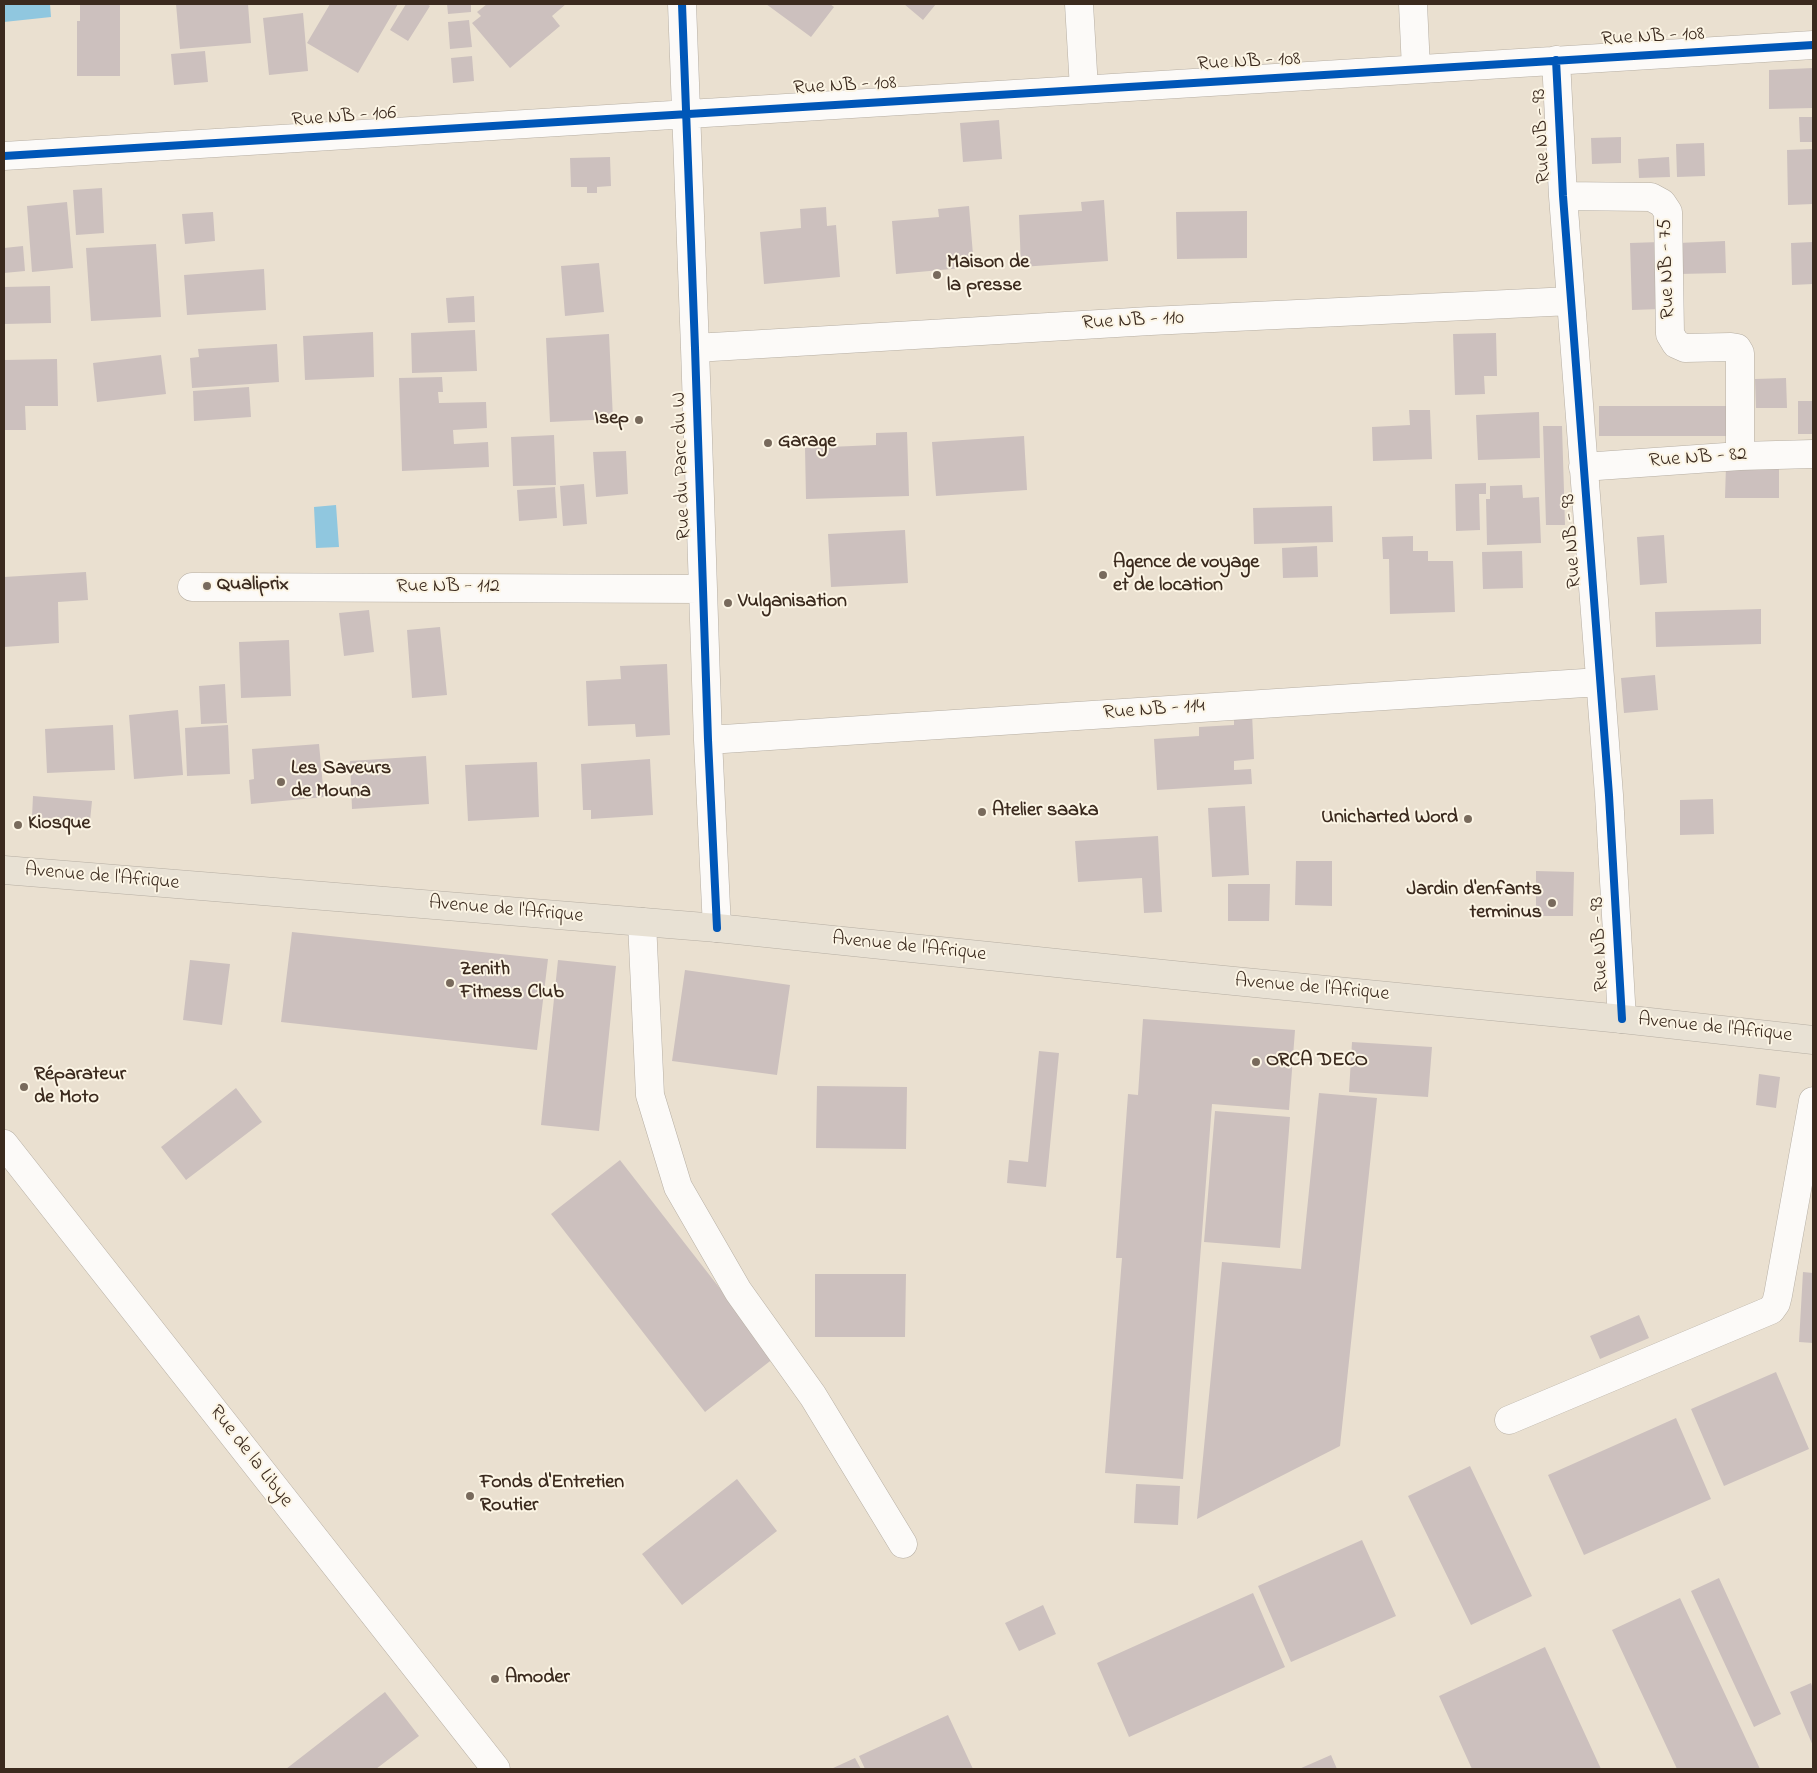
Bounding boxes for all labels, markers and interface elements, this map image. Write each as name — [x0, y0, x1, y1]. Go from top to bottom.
street label: Rue NB - 108 — [1601, 23, 1705, 53]
street label: Rue NB - 108 — [1197, 48, 1301, 78]
street label: Rue NB - 108 — [793, 72, 897, 102]
street label: Rue NB - 93 — [1529, 88, 1557, 184]
street label: Rue NB - 106 — [291, 102, 397, 134]
street label: Rue NB - 75 — [1654, 218, 1682, 320]
place label: Maison de la presse — [947, 252, 1029, 299]
marker: Maison de la presse — [931, 269, 943, 281]
street label: Rue NB - 110 — [1081, 307, 1185, 337]
street label: Rue du Parc du W — [668, 391, 698, 541]
place label: Isep — [594, 408, 629, 432]
marker: Isep — [633, 414, 645, 426]
place label: Garage — [778, 431, 836, 455]
marker: Garage — [762, 437, 774, 449]
street label: Rue NB - 82 — [1648, 444, 1748, 474]
street label: Rue NB - 93 — [1558, 493, 1588, 589]
place label: Agence de voyage et de location — [1113, 552, 1259, 599]
marker: Agence de voyage et de location — [1097, 569, 1109, 581]
place label: Qualiprix — [217, 574, 289, 598]
street label: Rue NB - 112 — [396, 576, 500, 600]
marker: Qualiprix — [201, 580, 213, 592]
place label: Vulganisation — [738, 591, 847, 615]
marker: Vulganisation — [722, 597, 734, 609]
street label: Rue NB - 114 — [1102, 695, 1206, 727]
place label: Les Saveurs de Mouna — [291, 758, 391, 805]
marker: Les Saveurs de Mouna — [275, 776, 287, 788]
place label: Atelier saaka — [992, 800, 1098, 824]
marker: Atelier saaka — [976, 806, 988, 818]
place label: Unicharted Word — [1321, 807, 1458, 831]
place label: Kiosque — [28, 813, 91, 837]
marker: Unicharted Word — [1462, 813, 1474, 825]
marker: Kiosque — [12, 819, 24, 831]
street label: Avenue de l'Afrique — [24, 859, 180, 897]
place label: Jardin d'enfants terminus — [1407, 879, 1542, 926]
street label: Avenue de l'Afrique — [428, 892, 584, 930]
street label: Rue NB - 93 — [1587, 896, 1615, 992]
marker: Jardin d'enfants terminus — [1546, 897, 1558, 909]
street label: Avenue de l'Afrique — [831, 928, 987, 968]
place label: Zenith Fitness Club — [460, 959, 564, 1006]
street label: Avenue de l'Afrique — [1234, 970, 1390, 1008]
marker: Zenith Fitness Club — [444, 977, 456, 989]
street label: Avenue de l'Afrique — [1637, 1009, 1793, 1049]
place label: ORCA DECO — [1266, 1050, 1368, 1074]
marker: ORCA DECO — [1250, 1056, 1262, 1068]
place label: Réparateur de Moto — [34, 1064, 126, 1111]
marker: Réparateur de Moto — [18, 1081, 30, 1093]
street label: Rue de la Libye — [203, 1401, 297, 1513]
place label: Fonds d'Entretien Routier — [480, 1472, 624, 1519]
marker: Fonds d'Entretien Routier — [464, 1490, 476, 1502]
place label: Amoder — [505, 1667, 570, 1691]
marker: Amoder — [489, 1673, 501, 1685]

